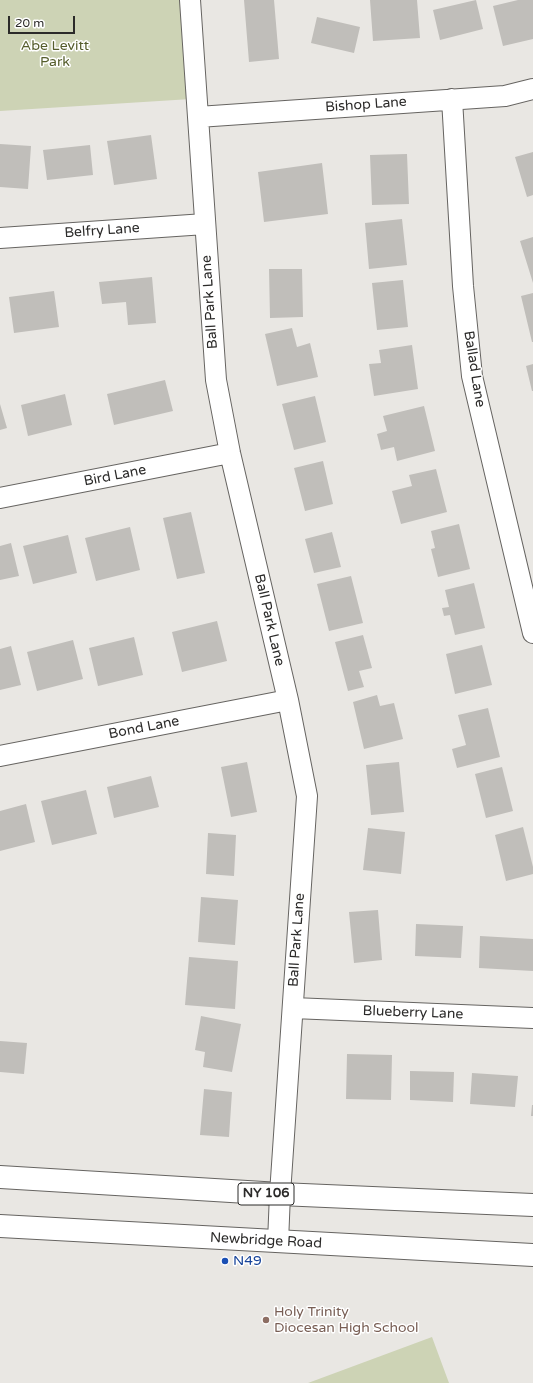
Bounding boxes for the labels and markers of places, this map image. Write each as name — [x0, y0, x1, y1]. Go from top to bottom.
place label: N49 — [233, 1253, 262, 1269]
marker: N49 — [220, 1256, 230, 1266]
place label: Holy Trinity Diocesan High School — [274, 1304, 418, 1336]
marker: Holy Trinity Diocesan High School — [261, 1315, 271, 1325]

